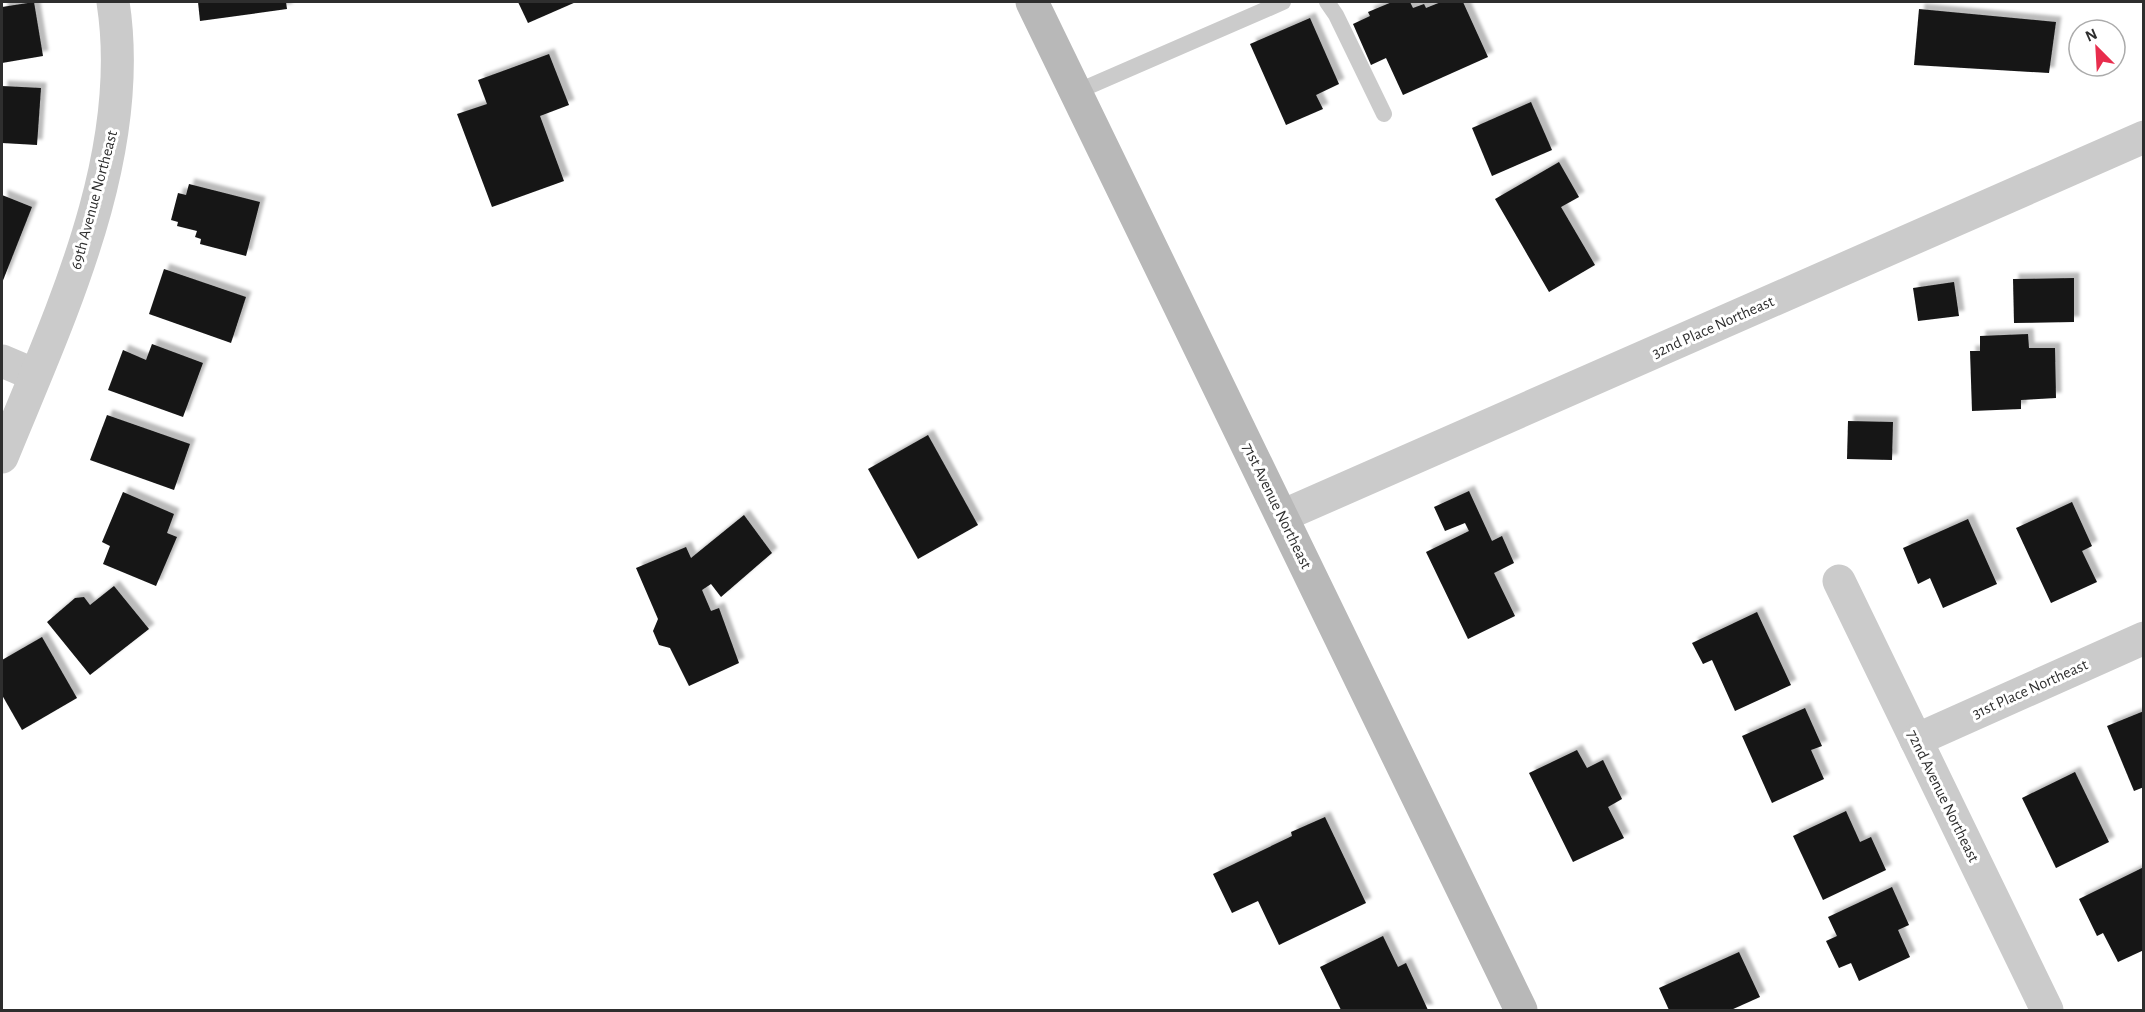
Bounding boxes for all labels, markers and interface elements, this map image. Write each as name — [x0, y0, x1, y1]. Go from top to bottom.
north arrow — [2067, 18, 2127, 78]
text: N — [2083, 26, 2100, 45]
street label: 69th Avenue Northeast — [68, 129, 120, 271]
street label: 32nd Place Northeast — [1650, 293, 1776, 361]
street label: 71st Avenue Northeast — [1240, 441, 1314, 571]
street label: 31st Place Northeast — [1970, 656, 2090, 722]
street label: 72nd Avenue Northeast — [1904, 727, 1982, 865]

